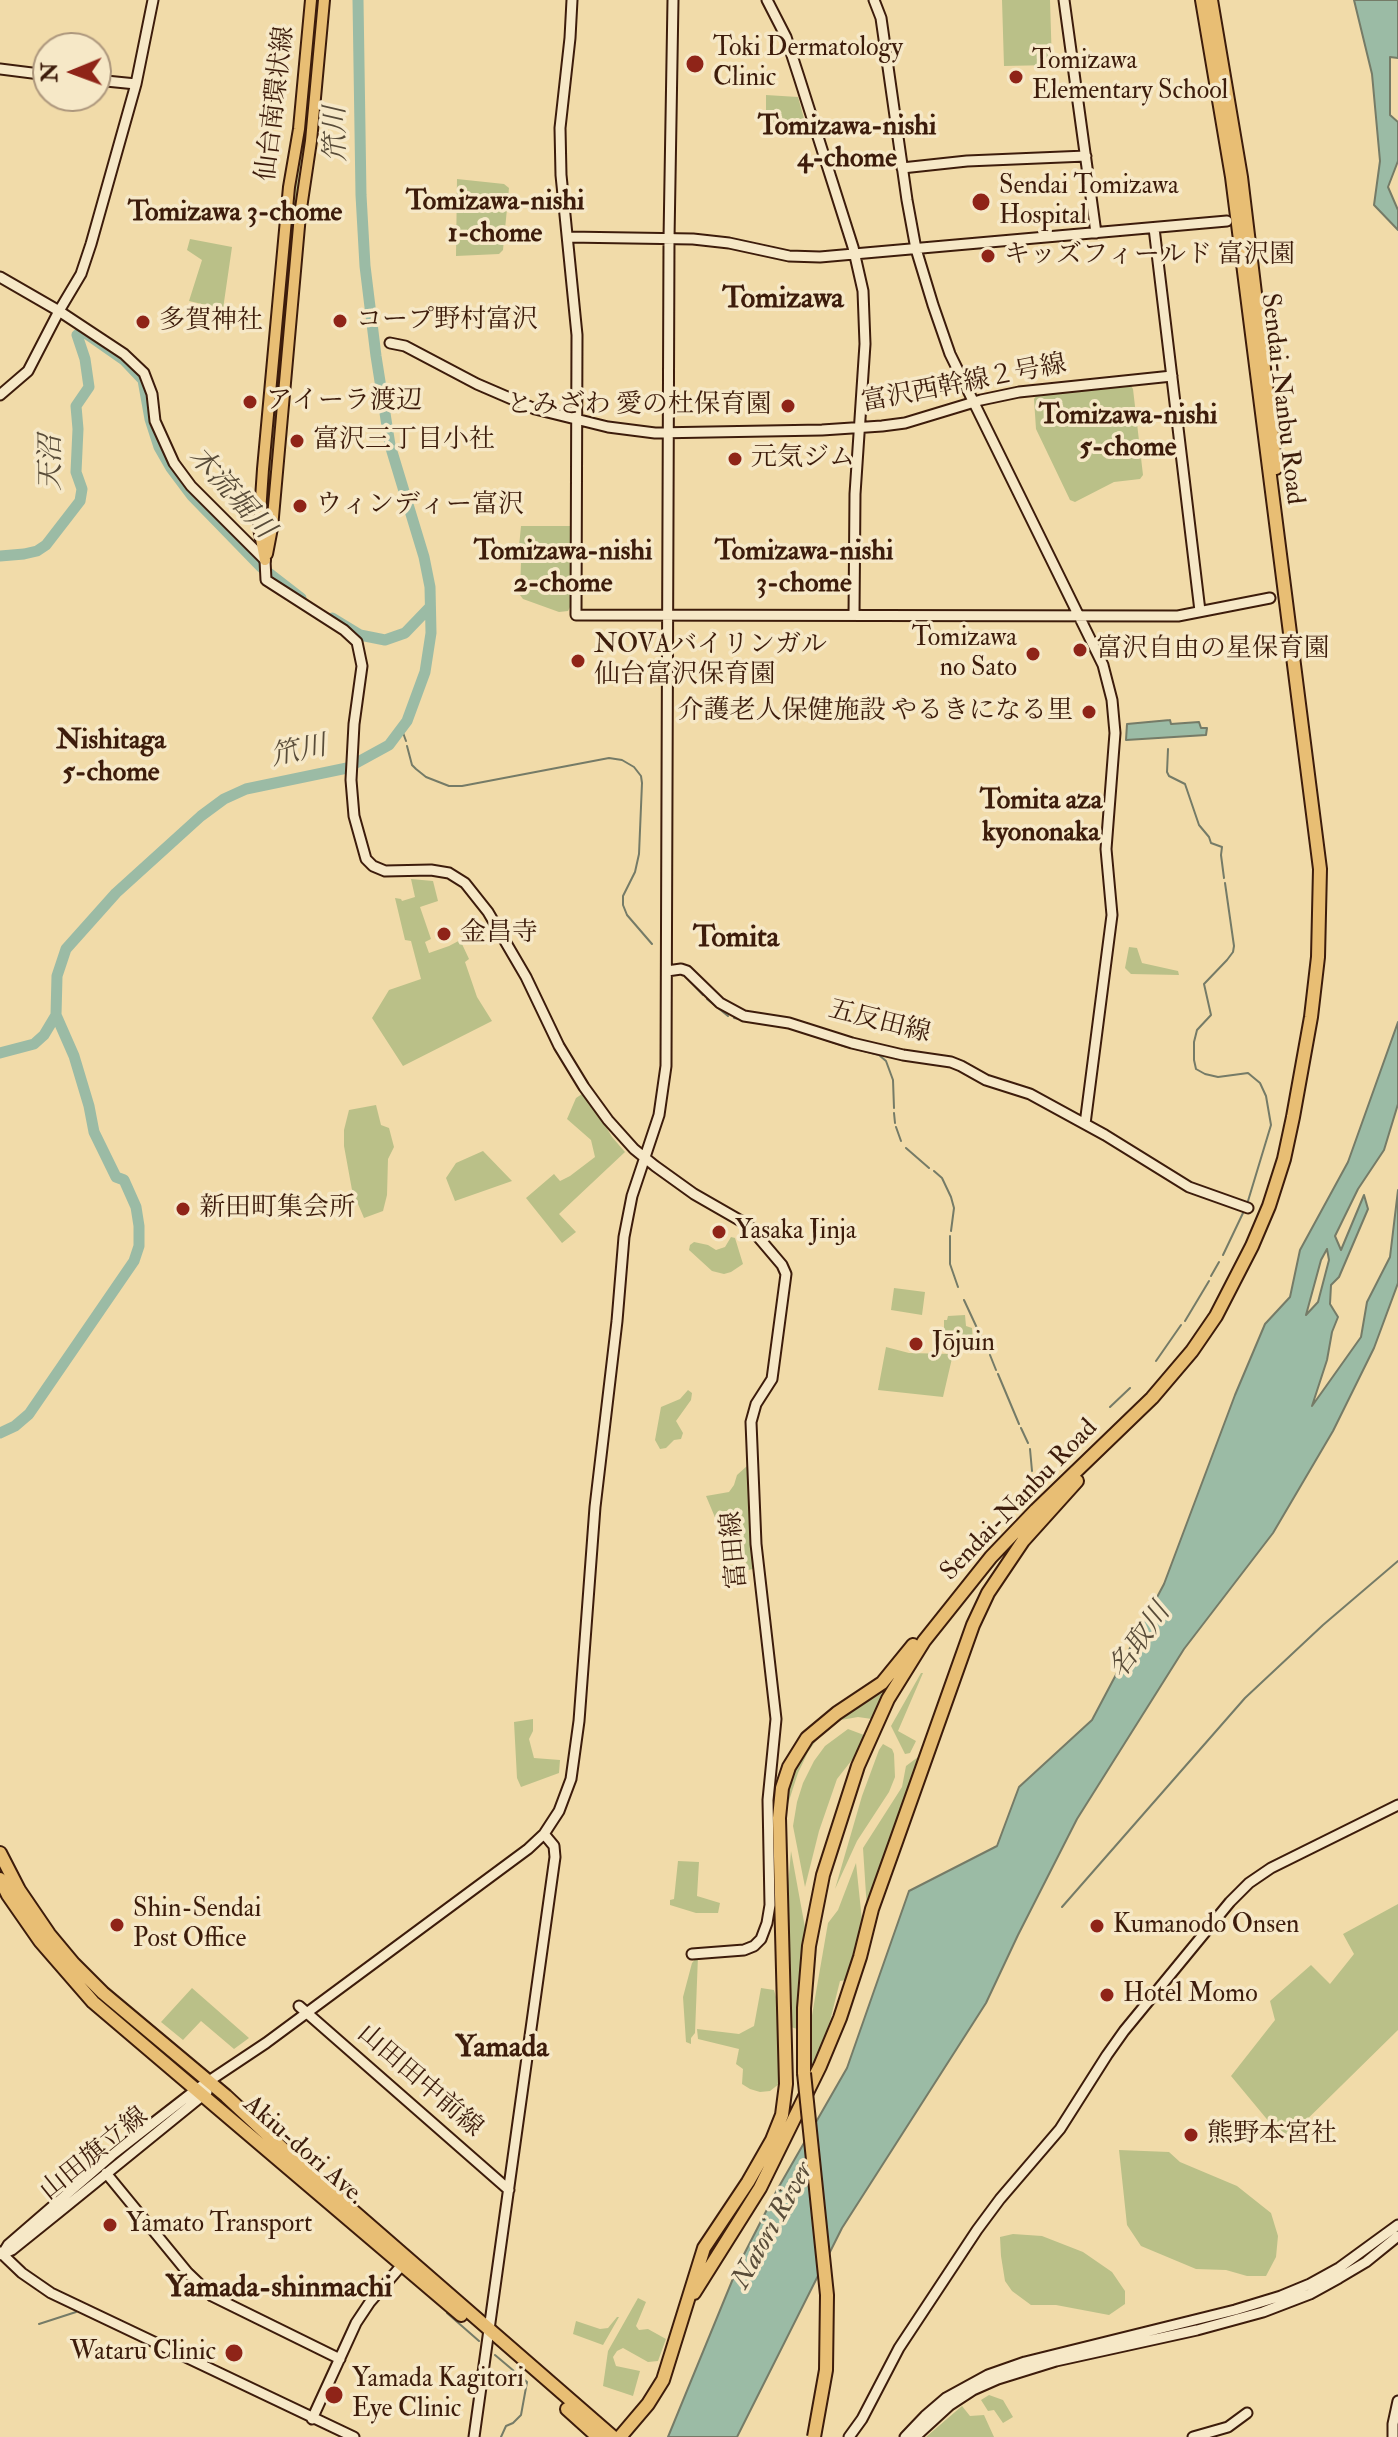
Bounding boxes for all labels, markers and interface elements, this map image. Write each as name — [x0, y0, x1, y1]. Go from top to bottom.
street label: 仙台南環状線 — [252, 25, 302, 183]
north arrow — [32, 32, 112, 112]
place label: Toki Dermatology Clinic — [713, 33, 903, 94]
place label: Tomizawa Elementary School — [1032, 46, 1228, 108]
marker: Toki Dermatology Clinic — [684, 53, 706, 75]
text: N — [36, 62, 64, 82]
marker: Tomizawa Elementary School — [1007, 68, 1025, 86]
water label: 笊川 — [321, 106, 355, 162]
district label: Tomizawa-nishi 4-chome — [758, 111, 936, 177]
place label: Sendai Tomizawa Hospital — [999, 171, 1179, 232]
district label: Tomizawa-nishi 1-chome — [406, 186, 584, 252]
marker: Sendai Tomizawa Hospital — [970, 191, 992, 213]
district label: Tomizawa 3-chome — [128, 197, 342, 231]
place label: キッズフィールド 富沢園 — [1004, 240, 1295, 272]
marker: キッズフィールド 富沢園 — [979, 247, 997, 265]
district label: Tomizawa — [722, 283, 844, 319]
street label: Sendai-Nanbu Road — [1253, 292, 1309, 506]
place label: コープ野村富沢 — [356, 305, 538, 337]
place label: 多賀神社 — [159, 306, 263, 338]
marker: コープ野村富沢 — [331, 312, 349, 330]
marker: 多賀神社 — [134, 313, 152, 331]
street label: 富沢西幹線２号線 — [859, 350, 1069, 420]
place label: アイーラ渡辺 — [266, 386, 422, 418]
place label: とみざわ 愛の杜保育園 — [507, 390, 772, 422]
marker: アイーラ渡辺 — [241, 393, 259, 411]
marker: とみざわ 愛の杜保育園 — [779, 397, 797, 415]
district label: Tomizawa-nishi 5-chome — [1039, 400, 1217, 466]
place label: 富沢三丁目小社 — [313, 425, 495, 457]
marker: 富沢三丁目小社 — [288, 432, 306, 450]
water label: 天沼 — [36, 435, 70, 491]
water label: 木流堀川 — [180, 441, 280, 547]
place label: 元気ジム — [751, 443, 855, 475]
marker: 元気ジム — [726, 450, 744, 468]
place label: ウィンディー富沢 — [316, 490, 524, 522]
marker: ウィンディー富沢 — [291, 497, 309, 515]
district label: Tomizawa-nishi 2-chome — [474, 536, 652, 602]
district label: Tomizawa-nishi 3-chome — [715, 536, 893, 602]
place label: Tomizawa no Sato — [912, 623, 1017, 684]
place label: NOVAバイリンガル 仙台富沢保育園 — [594, 630, 827, 692]
place label: 富沢自由の星保育園 — [1096, 634, 1330, 666]
marker: 富沢自由の星保育園 — [1071, 641, 1089, 659]
marker: Tomizawa no Sato — [1024, 645, 1042, 663]
marker: NOVAバイリンガル 仙台富沢保育園 — [569, 652, 587, 670]
place label: 介護老人保健施設 やるきになる里 — [678, 696, 1073, 728]
marker: 介護老人保健施設 やるきになる里 — [1080, 703, 1098, 721]
district label: Nishitaga 5-chome — [56, 725, 166, 791]
water label: 笊川 — [268, 731, 330, 775]
district label: Tomita aza kyononaka — [980, 785, 1102, 851]
place label: 金昌寺 — [460, 918, 538, 950]
district label: Tomita — [693, 922, 779, 958]
marker: 金昌寺 — [435, 925, 453, 943]
street label: 五反田線 — [825, 995, 933, 1051]
place label: 新田町集会所 — [199, 1193, 355, 1225]
marker: 新田町集会所 — [174, 1200, 192, 1218]
place label: Yasaka Jinja — [735, 1216, 857, 1248]
marker: Yasaka Jinja — [710, 1223, 728, 1241]
place label: Jōjuin — [932, 1328, 995, 1360]
marker: Jōjuin — [907, 1335, 925, 1353]
street label: Sendai-Nanbu Road — [935, 1414, 1105, 1588]
street label: 富田線 — [717, 1510, 755, 1590]
water label: 名取川 — [1103, 1598, 1179, 1686]
place label: Shin-Sendai Post Office — [133, 1894, 261, 1956]
place label: Kumanodo Onsen — [1113, 1910, 1299, 1942]
marker: Shin-Sendai Post Office — [108, 1916, 126, 1934]
marker: Kumanodo Onsen — [1088, 1917, 1106, 1935]
place label: Hotel Momo — [1123, 1979, 1258, 2011]
marker: Hotel Momo — [1098, 1986, 1116, 2004]
street label: 山田田中前線 — [350, 2019, 488, 2145]
district label: Yamada — [456, 2032, 548, 2068]
street label: Akiu-dori Ave. — [236, 2090, 370, 2212]
street label: 山田旗立線 — [35, 2102, 155, 2208]
place label: 熊野本宮社 — [1207, 2119, 1337, 2151]
marker: 熊野本宮社 — [1182, 2126, 1200, 2144]
water label: Natori River — [726, 2157, 822, 2295]
place label: Yamato Transport — [126, 2209, 312, 2241]
marker: Yamato Transport — [101, 2216, 119, 2234]
district label: Yamada-shinmachi — [166, 2272, 392, 2308]
place label: Wataru Clinic — [70, 2337, 216, 2369]
marker: Wataru Clinic — [223, 2342, 245, 2364]
place label: Yamada Kagitori Eye Clinic — [352, 2364, 524, 2426]
marker: Yamada Kagitori Eye Clinic — [323, 2384, 345, 2406]

